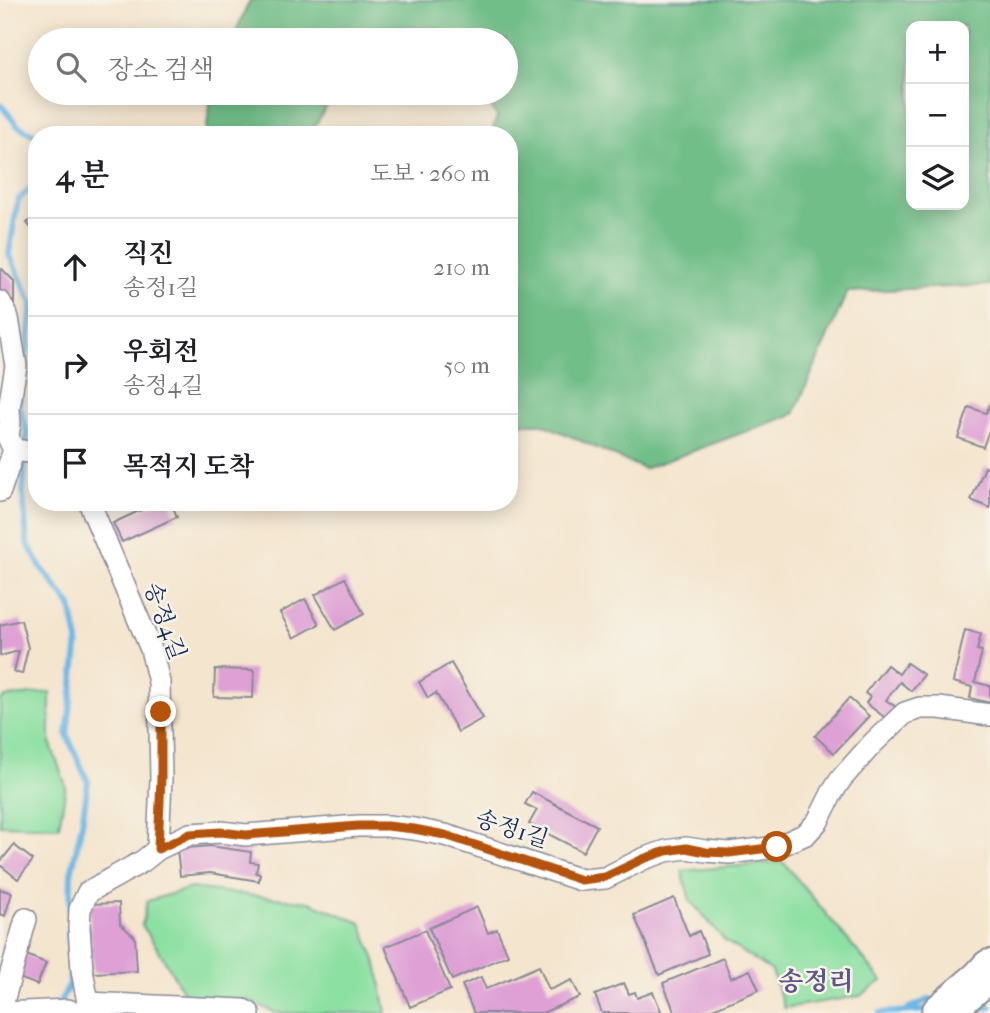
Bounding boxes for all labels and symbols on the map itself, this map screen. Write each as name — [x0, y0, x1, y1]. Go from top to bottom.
street label: 송정4길 — [139, 579, 191, 663]
route end — [145, 696, 176, 727]
street label: 송정1길 — [472, 805, 552, 853]
route start — [761, 831, 792, 862]
district label: 송정리 — [778, 966, 854, 997]

